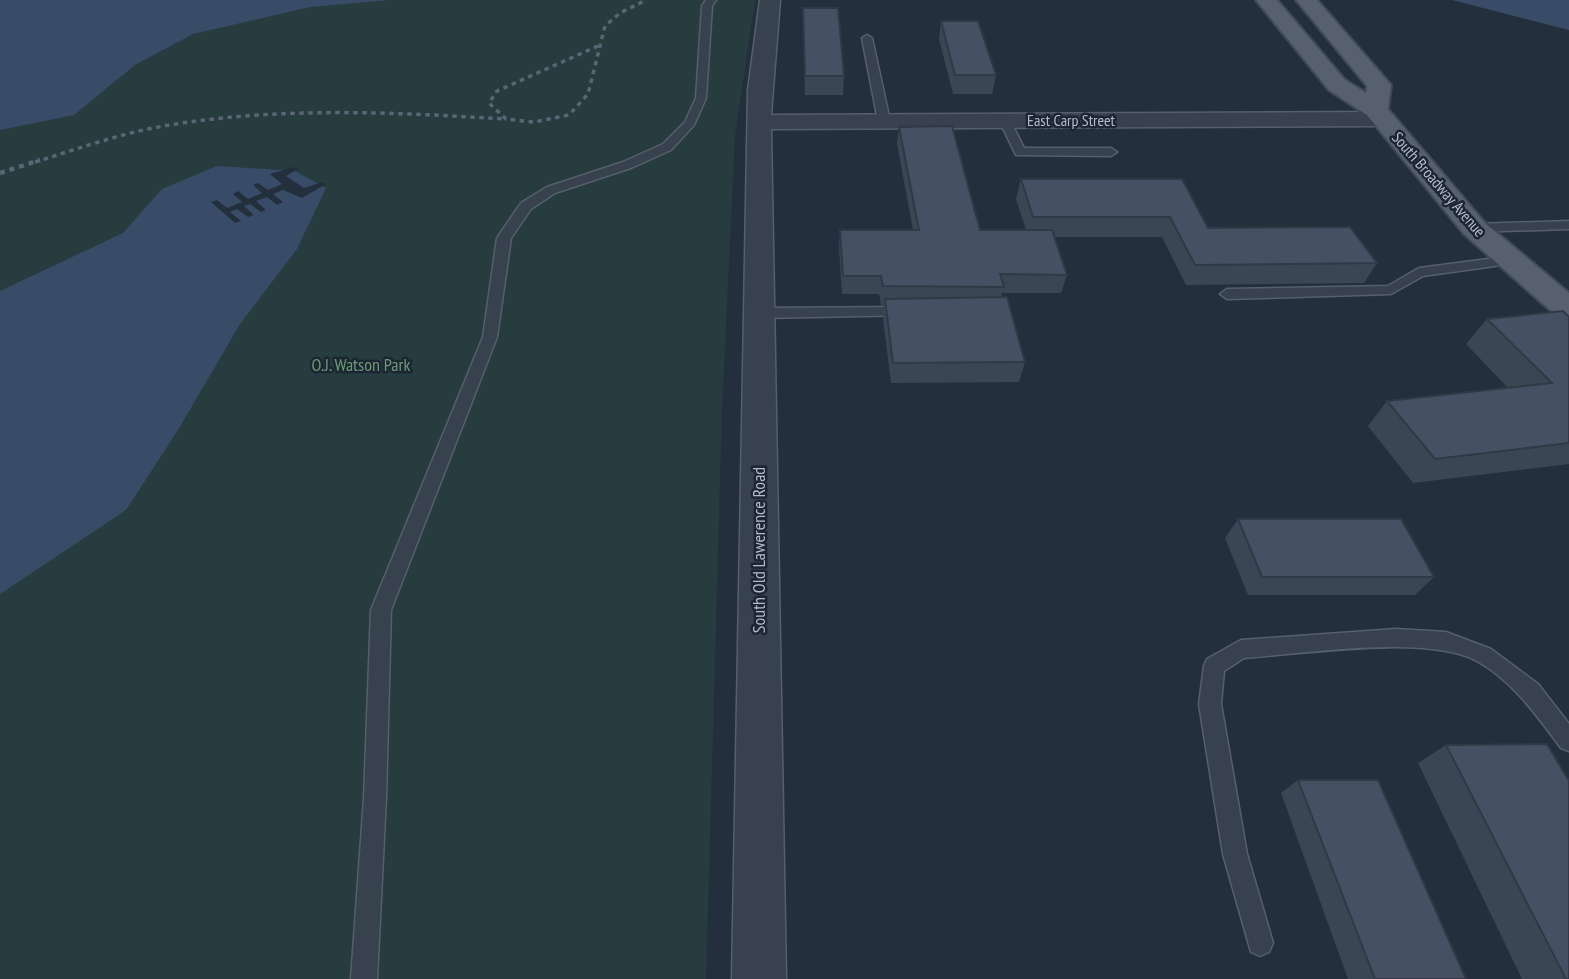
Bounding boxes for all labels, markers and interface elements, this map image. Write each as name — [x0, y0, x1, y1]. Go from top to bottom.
street label: East Carp Street — [1027, 110, 1116, 130]
street label: South Broadway Avenue — [1388, 127, 1490, 241]
park label: O.J. Watson Park — [312, 353, 410, 376]
street label: South Old Lawerence Road — [747, 467, 770, 633]

